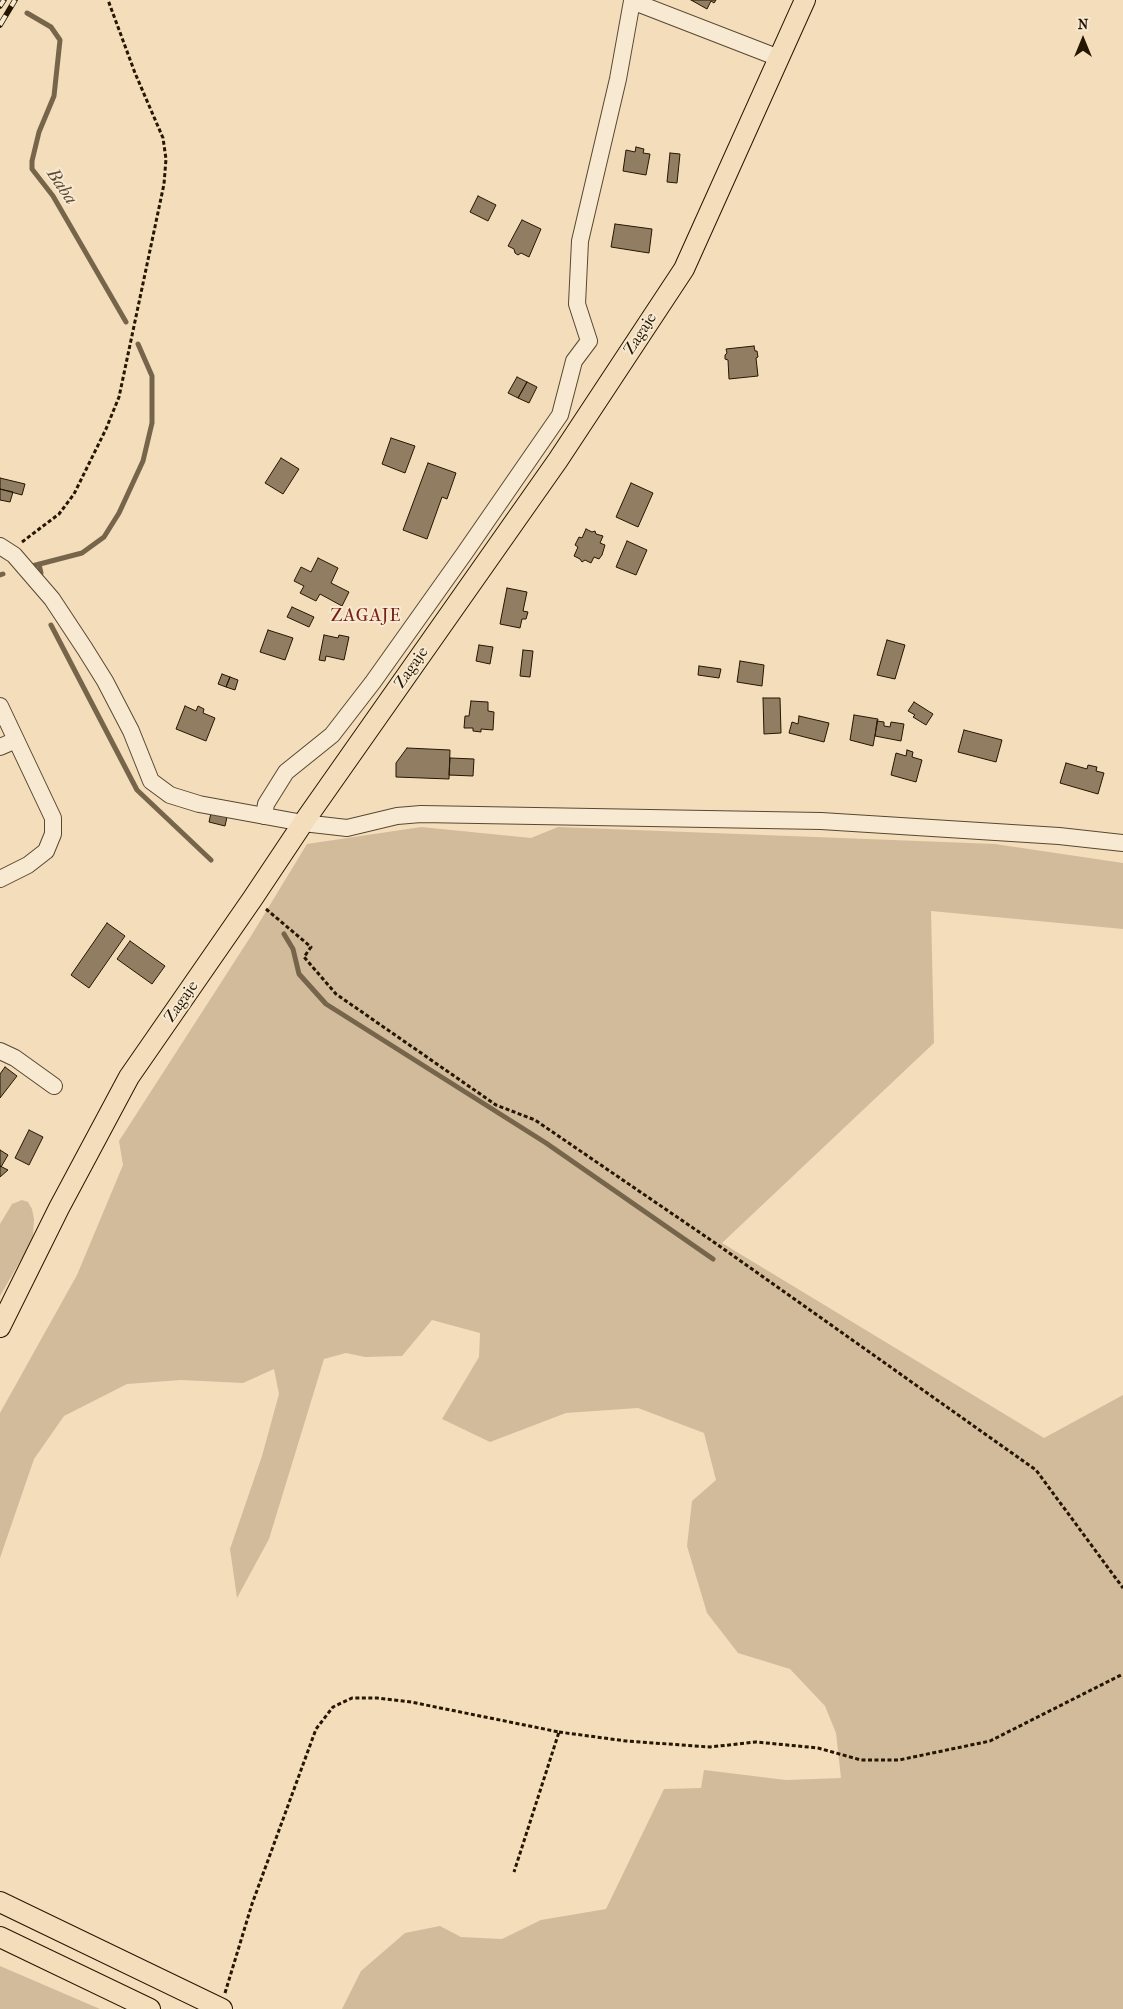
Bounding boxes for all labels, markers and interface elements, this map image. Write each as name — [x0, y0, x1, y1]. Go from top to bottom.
north arrow — [1058, 15, 1108, 65]
text: N — [1078, 16, 1088, 33]
water label: Baba — [41, 165, 81, 209]
street label: Zagaje — [620, 309, 662, 359]
district label: ZAGAJE — [330, 606, 402, 628]
street label: Zagaje — [391, 644, 433, 692]
street label: Zagaje — [161, 978, 203, 1026]

